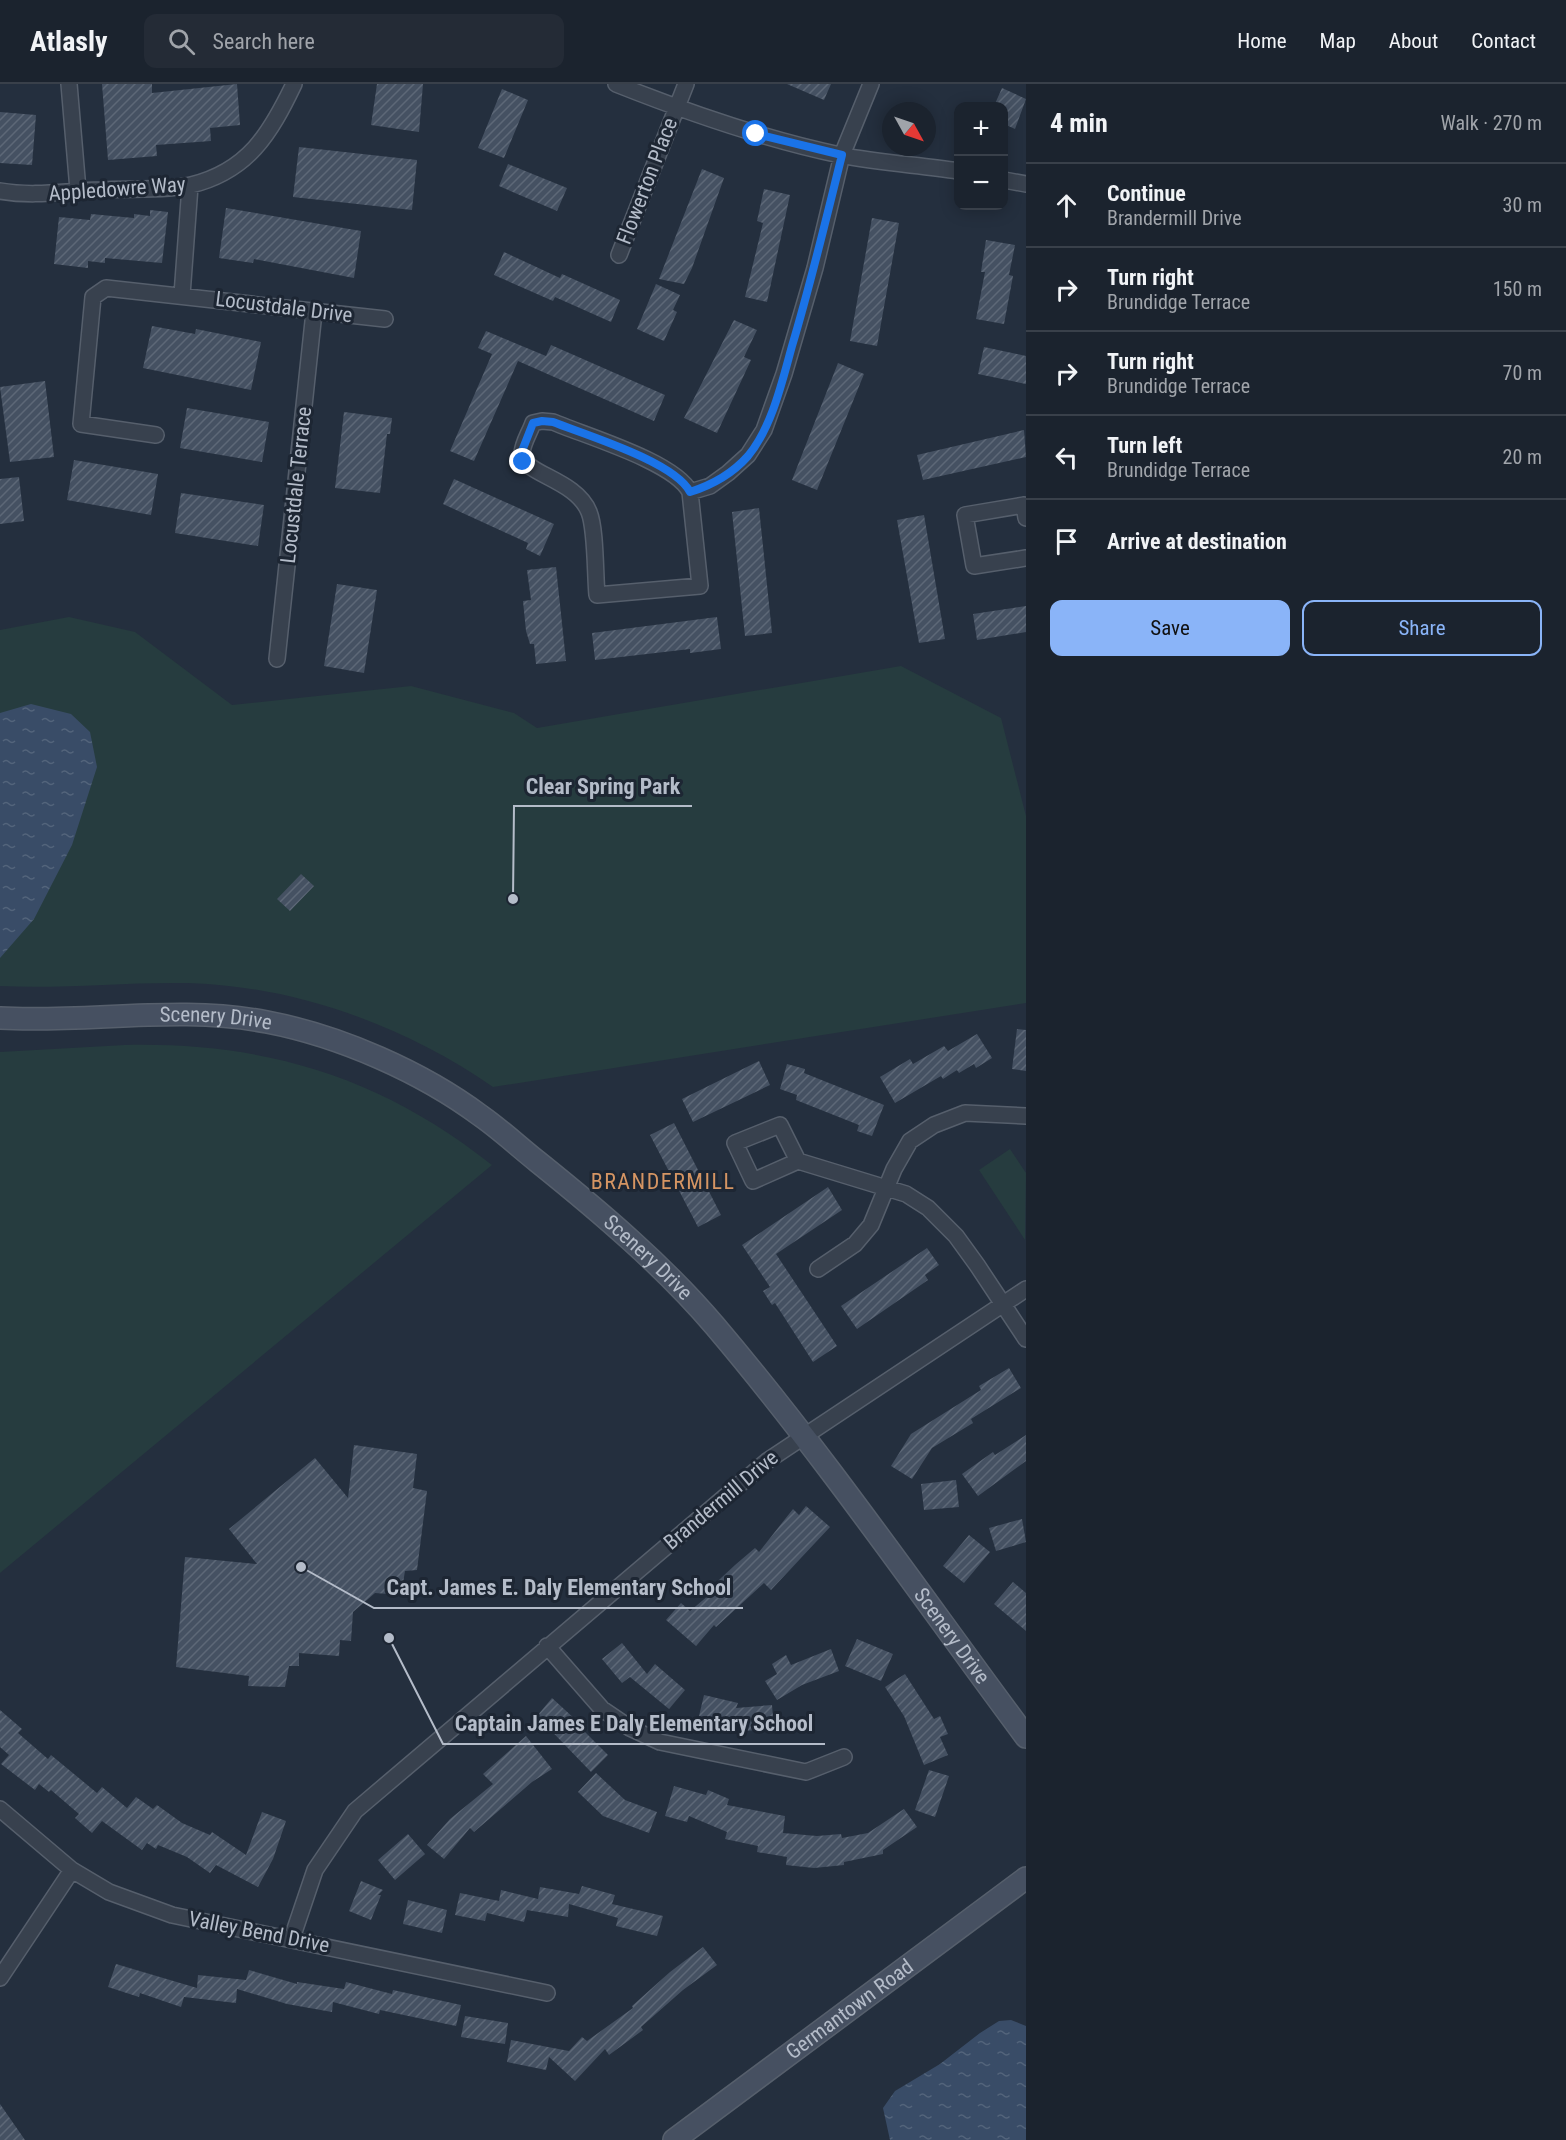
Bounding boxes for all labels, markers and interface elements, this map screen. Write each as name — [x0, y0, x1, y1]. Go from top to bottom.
search box — [144, 14, 564, 68]
text: Atlasly — [30, 25, 108, 58]
icon: search — [165, 25, 198, 58]
text: Search here — [213, 29, 315, 54]
text: Home — [1237, 29, 1287, 53]
text: Map — [1320, 29, 1356, 53]
text: About — [1389, 29, 1438, 53]
text: Contact — [1471, 29, 1536, 53]
north arrow — [882, 102, 936, 156]
map controls — [954, 102, 1008, 210]
button: + — [954, 102, 1008, 156]
text: 4 min — [1050, 108, 1108, 138]
text: Walk · 270 m — [1441, 111, 1542, 135]
street label: Flowerton Place — [612, 114, 682, 248]
route start — [742, 120, 768, 146]
button: − — [954, 156, 1008, 210]
street label: Appledowre Way — [48, 172, 187, 206]
text: Continue — [1107, 181, 1186, 206]
icon: ahead — [1050, 189, 1083, 222]
text: 30 m — [1503, 193, 1542, 217]
text: Brandermill Drive — [1107, 206, 1242, 230]
text: Turn right — [1107, 265, 1194, 290]
icon: right — [1050, 273, 1083, 306]
text: 150 m — [1493, 277, 1542, 301]
street label: Locustdale Drive — [214, 287, 354, 327]
text: Brundidge Terrace — [1107, 290, 1250, 314]
text: Turn right — [1107, 349, 1194, 374]
icon: right — [1050, 357, 1083, 390]
text: 70 m — [1503, 361, 1542, 385]
text: Brundidge Terrace — [1107, 374, 1250, 398]
street label: Locustdale Terrace — [276, 405, 316, 565]
text: Turn left — [1107, 433, 1182, 458]
icon: left — [1050, 441, 1083, 474]
text: 20 m — [1503, 445, 1542, 469]
route end — [509, 448, 535, 474]
text: Brundidge Terrace — [1107, 458, 1250, 482]
icon: arrive — [1050, 525, 1083, 558]
text: Arrive at destination — [1107, 529, 1287, 554]
button: Save — [1050, 600, 1290, 656]
button: Share — [1302, 600, 1542, 656]
callout: Clear Spring Park — [514, 766, 692, 806]
text: Clear Spring Park — [526, 774, 681, 799]
street label: Scenery Drive — [159, 1003, 274, 1035]
district label: BRANDERMILL — [591, 1169, 735, 1194]
street label: Scenery Drive — [599, 1210, 697, 1305]
street label: Brandermill Drive — [659, 1445, 783, 1555]
callout: Capt. James E. Daly Elementary School — [374, 1568, 743, 1608]
text: Capt. James E. Daly Elementary School — [387, 1575, 731, 1600]
street label: Scenery Drive — [909, 1583, 995, 1689]
callout: Captain James E Daly Elementary School — [443, 1704, 825, 1744]
text: Captain James E Daly Elementary School — [455, 1711, 813, 1736]
street label: Valley Bend Drive — [187, 1907, 332, 1957]
street label: Germantown Road — [781, 1954, 918, 2064]

